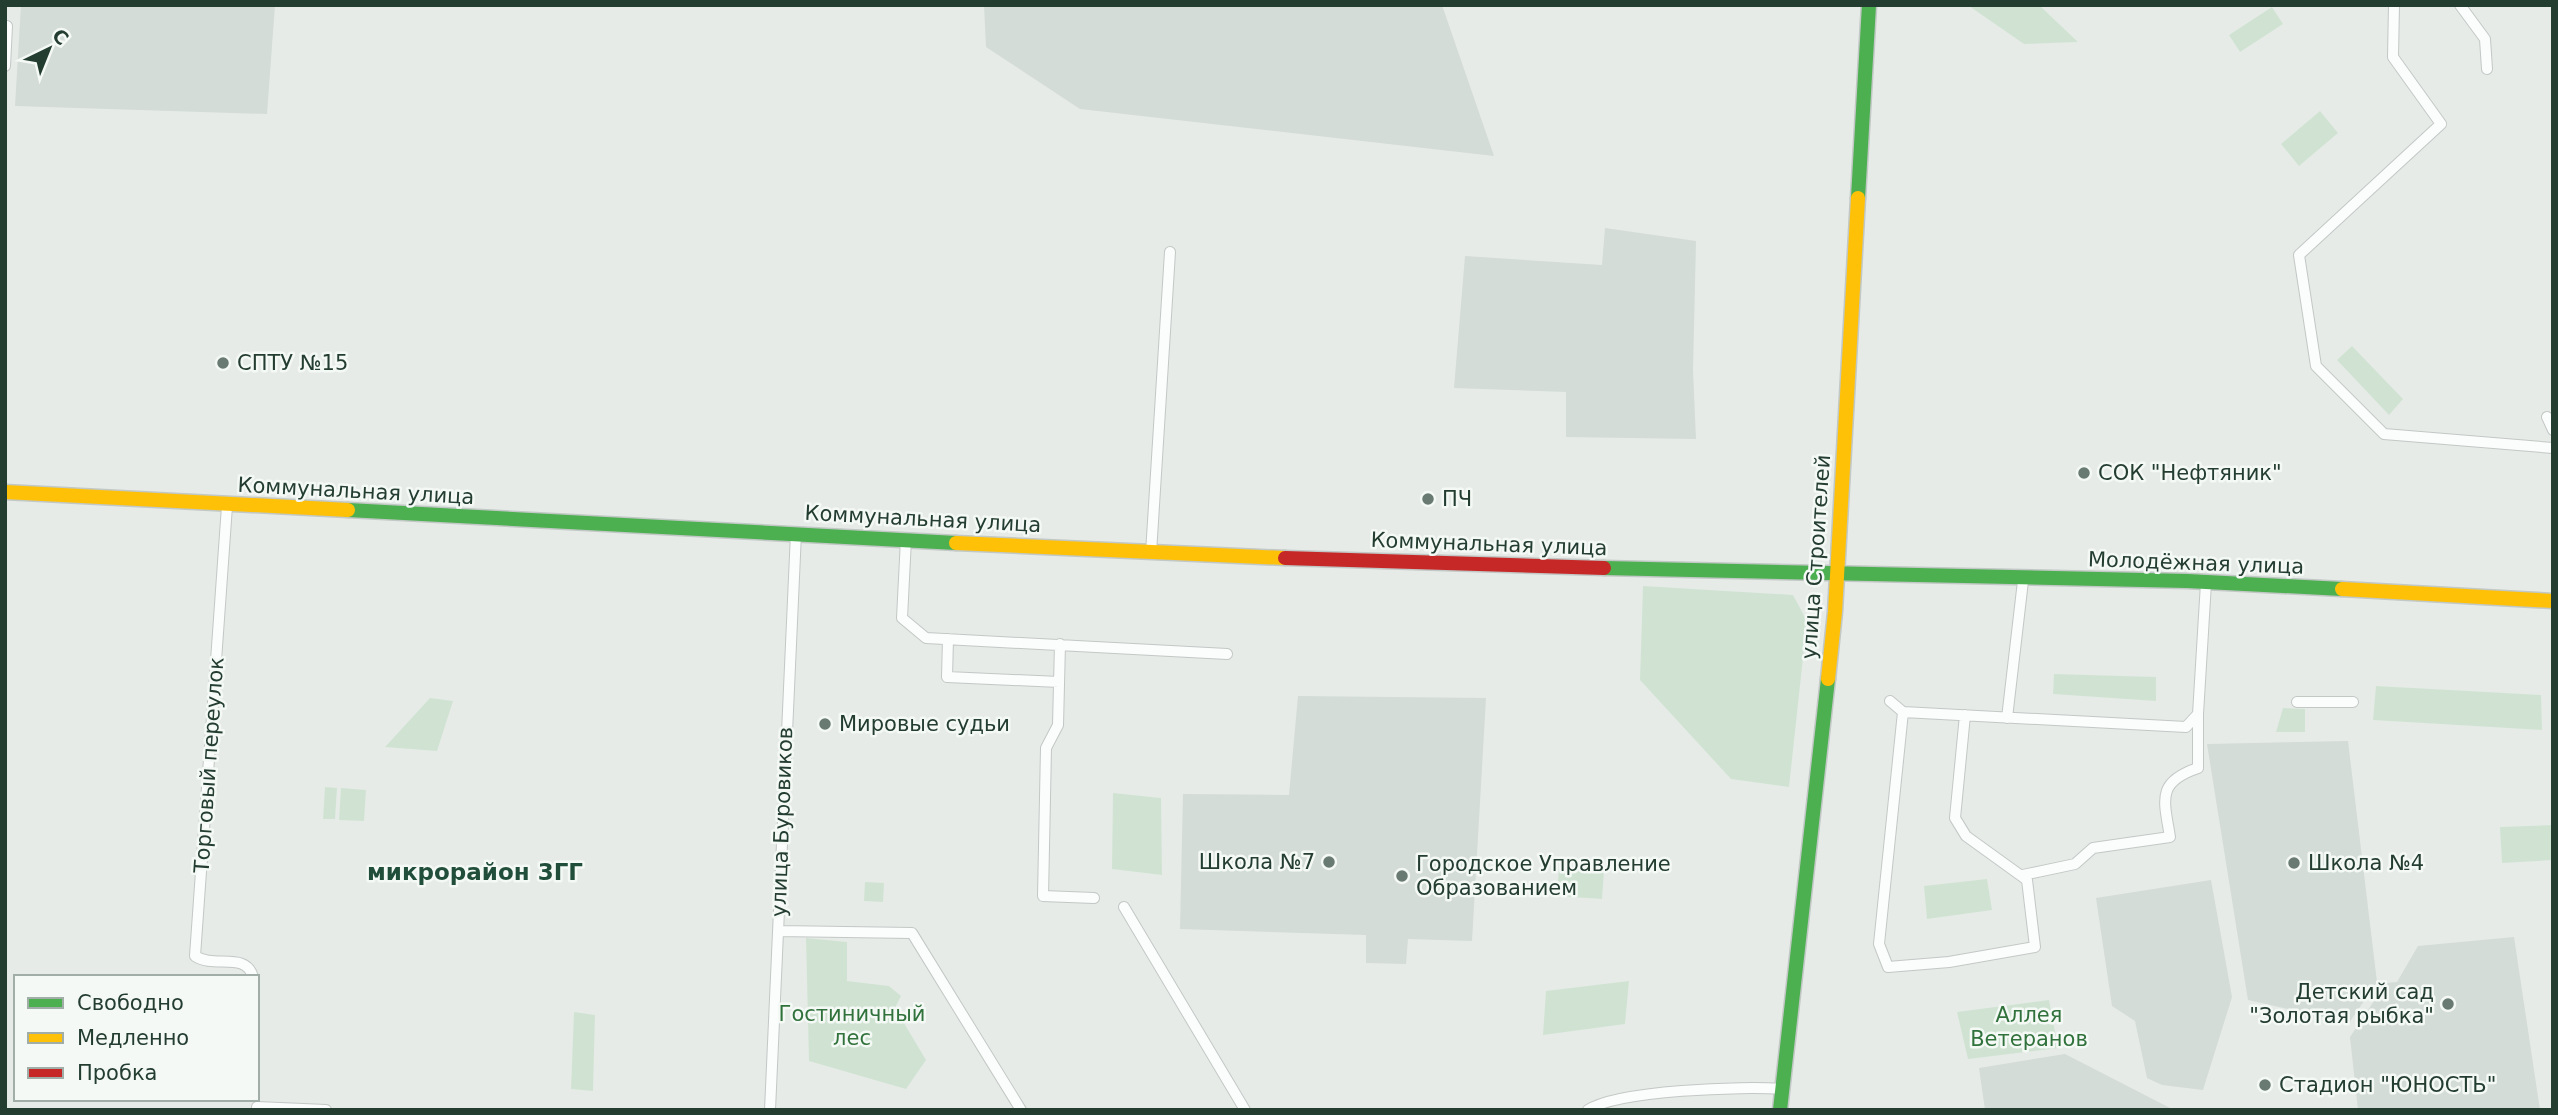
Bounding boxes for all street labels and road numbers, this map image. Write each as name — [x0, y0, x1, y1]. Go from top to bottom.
street label: улица Строителей — [1797, 454, 1835, 660]
street label: Коммунальная улица — [237, 473, 475, 509]
street label: Коммунальная улица — [804, 501, 1042, 537]
street label: Коммунальная улица — [1370, 528, 1608, 560]
street label: Молодёжная улица — [2088, 547, 2304, 579]
street label: Торговый переулок — [189, 656, 229, 875]
street label: улица Буровиков — [767, 726, 797, 918]

